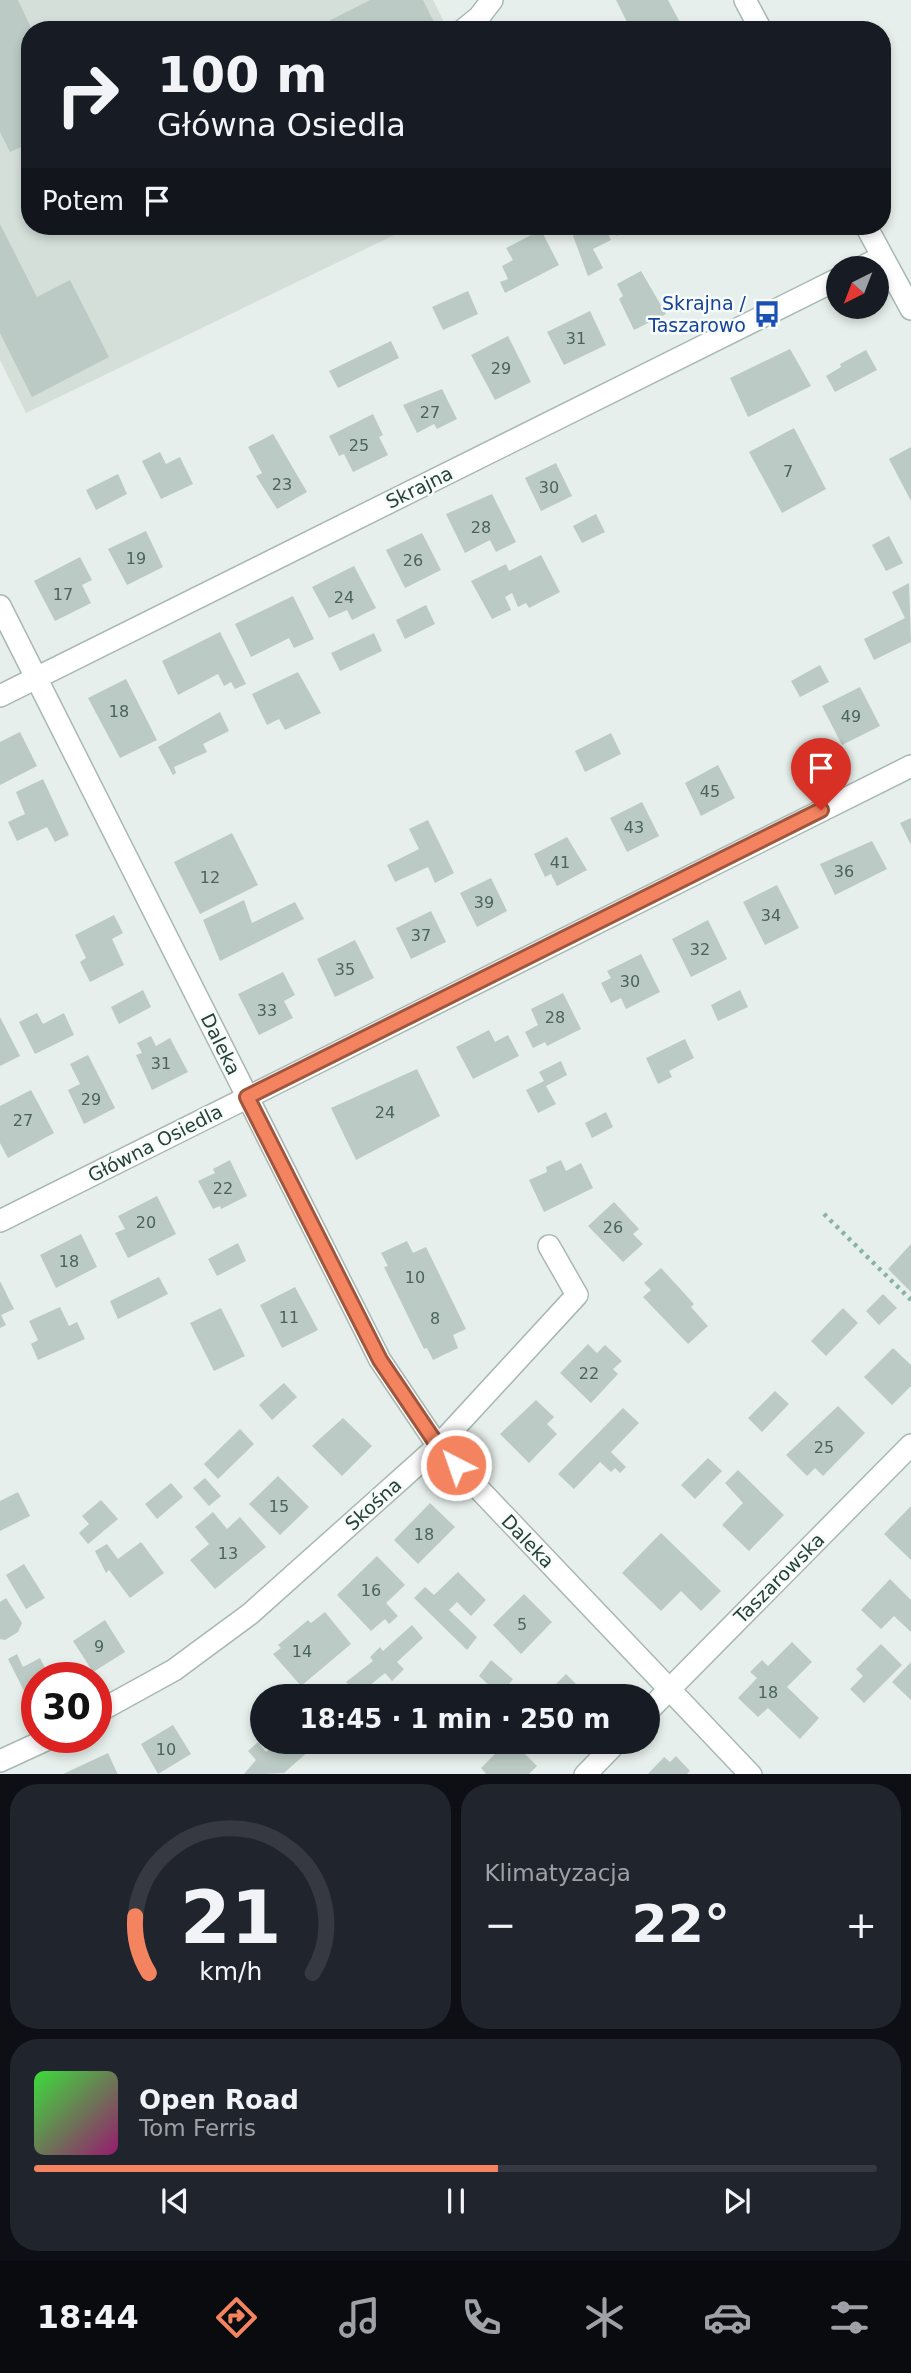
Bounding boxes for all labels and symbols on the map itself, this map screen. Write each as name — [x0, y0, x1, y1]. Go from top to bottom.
north arrow — [826, 256, 889, 318]
place label: Skrajna / Taszarowo — [647, 292, 747, 336]
bus stop icon: Skrajna / Taszarowo — [752, 299, 782, 329]
house number: 31 — [566, 329, 586, 348]
house number: 29 — [491, 359, 511, 378]
house number: 27 — [420, 403, 440, 422]
house number: 25 — [349, 436, 369, 455]
street label: Skrajna — [382, 461, 456, 513]
house number: 7 — [783, 462, 793, 481]
house number: 23 — [272, 475, 292, 494]
house number: 30 — [539, 478, 559, 497]
house number: 28 — [471, 518, 491, 537]
house number: 19 — [126, 549, 146, 568]
house number: 26 — [403, 551, 423, 570]
house number: 17 — [53, 585, 73, 604]
house number: 24 — [334, 588, 354, 607]
house number: 18 — [109, 702, 129, 721]
house number: 49 — [841, 707, 861, 726]
pin — [791, 738, 851, 810]
house number: 45 — [700, 782, 720, 801]
house number: 43 — [624, 818, 644, 837]
house number: 41 — [550, 853, 570, 872]
house number: 36 — [834, 862, 854, 881]
house number: 12 — [200, 868, 220, 887]
house number: 39 — [474, 893, 494, 912]
house number: 34 — [761, 906, 781, 925]
house number: 37 — [411, 926, 431, 945]
house number: 32 — [690, 940, 710, 959]
house number: 35 — [335, 960, 355, 979]
house number: 30 — [620, 972, 640, 991]
house number: 33 — [257, 1001, 277, 1020]
house number: 28 — [545, 1008, 565, 1027]
street label: Daleka — [197, 1010, 245, 1078]
house number: 31 — [151, 1054, 171, 1073]
house number: 29 — [81, 1090, 101, 1109]
street label: Główna Osiedla — [84, 1100, 226, 1186]
house number: 24 — [375, 1103, 395, 1122]
house number: 27 — [13, 1111, 33, 1130]
house number: 22 — [213, 1179, 233, 1198]
house number: 20 — [136, 1213, 156, 1232]
house number: 26 — [603, 1218, 623, 1237]
house number: 18 — [59, 1252, 79, 1271]
house number: 10 — [405, 1268, 425, 1287]
house number: 11 — [279, 1308, 299, 1327]
house number: 8 — [430, 1309, 440, 1328]
house number: 22 — [579, 1364, 599, 1383]
position arrow — [419, 1428, 493, 1502]
house number: 25 — [814, 1438, 834, 1457]
street label: Skośna — [341, 1473, 405, 1535]
house number: 15 — [269, 1497, 289, 1516]
street label: Daleka — [497, 1510, 559, 1572]
house number: 18 — [414, 1525, 434, 1544]
street label: Taszarowska — [729, 1528, 829, 1628]
house number: 13 — [218, 1544, 238, 1563]
house number: 16 — [361, 1581, 381, 1600]
house number: 5 — [517, 1615, 527, 1634]
house number: 9 — [94, 1637, 104, 1656]
house number: 14 — [292, 1642, 312, 1661]
speed limit sign: 30 — [21, 1662, 112, 1753]
house number: 18 — [758, 1683, 778, 1702]
house number: 10 — [156, 1740, 176, 1759]

